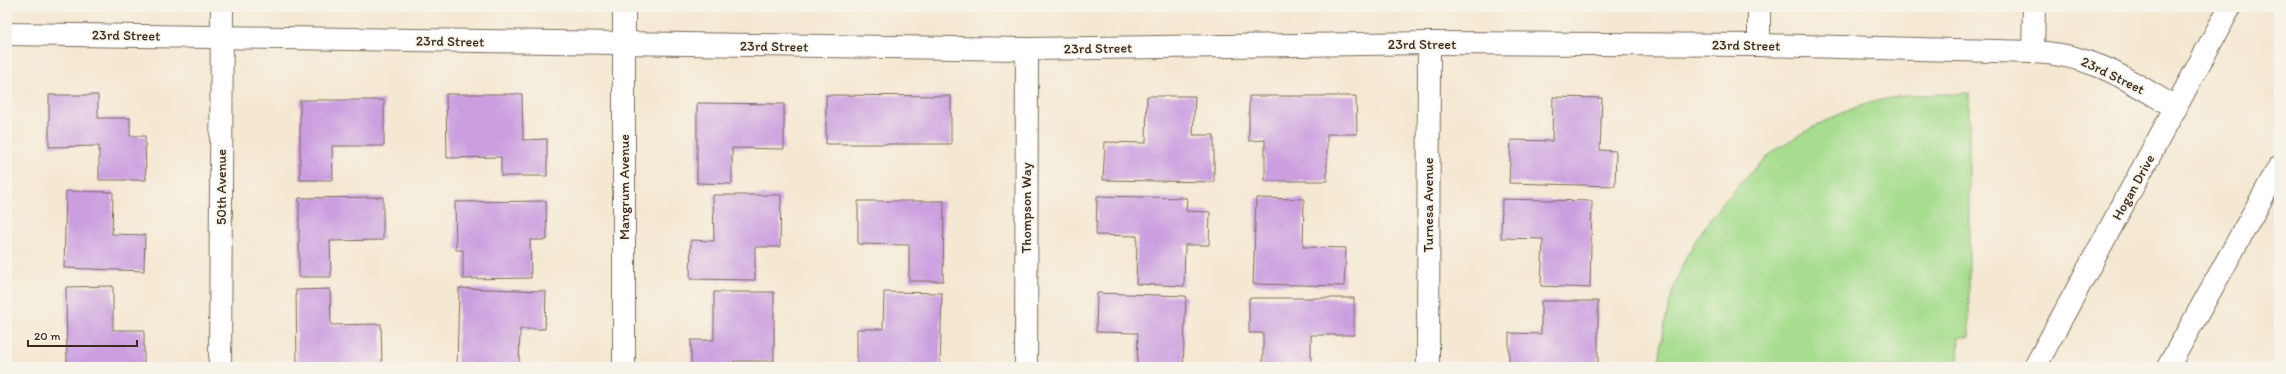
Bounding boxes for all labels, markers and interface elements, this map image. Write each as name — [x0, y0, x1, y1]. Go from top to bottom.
street label: 23rd Street — [92, 26, 160, 45]
street label: 23rd Street — [416, 32, 484, 51]
street label: 23rd Street — [1388, 36, 1456, 53]
street label: 23rd Street — [1712, 36, 1780, 55]
street label: 23rd Street — [740, 37, 808, 56]
street label: 23rd Street — [1064, 39, 1132, 58]
street label: 23rd Street — [2078, 53, 2147, 98]
street label: Mangrum Avenue — [616, 134, 633, 240]
street label: 50th Avenue — [213, 149, 230, 225]
street label: Hogan Drive — [2108, 151, 2159, 223]
street label: Turnesa Avenue — [1420, 157, 1437, 252]
street label: Thompson Way — [1018, 162, 1035, 254]
scale bar — [28, 322, 137, 348]
text: 20 m — [34, 329, 61, 343]

